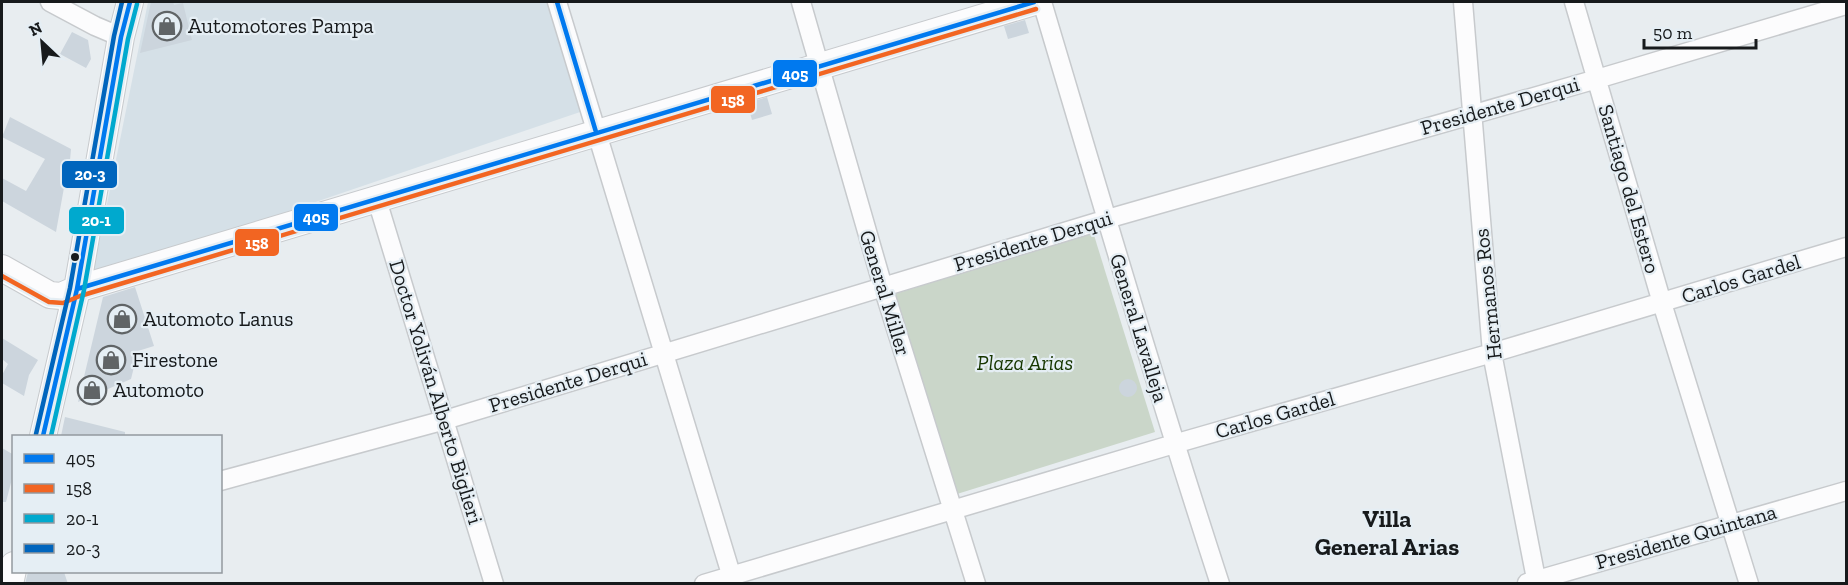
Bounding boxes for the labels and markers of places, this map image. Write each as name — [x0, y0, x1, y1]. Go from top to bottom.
shop icon: Automotores Pampa — [151, 10, 183, 42]
place label: Automotores Pampa — [188, 13, 374, 38]
unlabelled marker — [69, 251, 81, 263]
shop icon: Automoto Lanus — [106, 303, 138, 335]
place label: Automoto Lanus — [143, 306, 293, 331]
shop icon: Firestone — [95, 344, 127, 376]
place label: Firestone — [132, 347, 218, 372]
shop icon: Automoto — [76, 374, 108, 406]
place label: Automoto — [113, 377, 204, 402]

